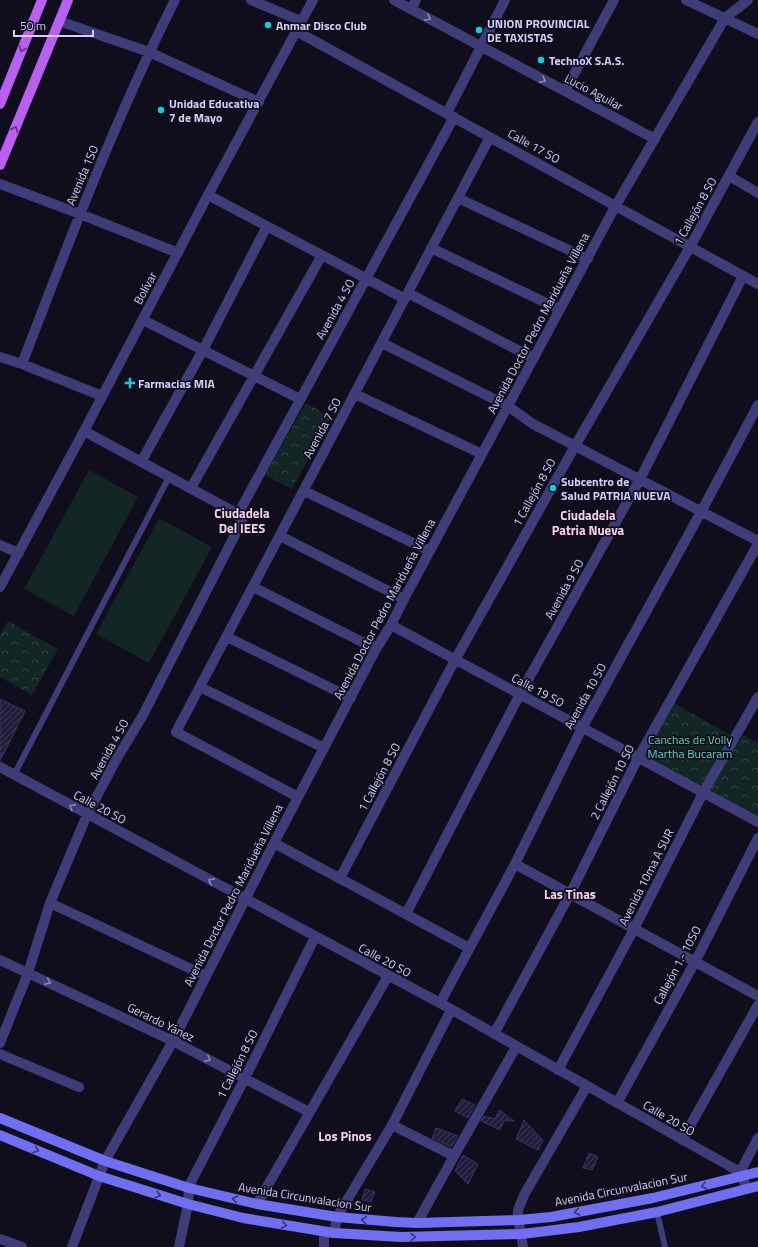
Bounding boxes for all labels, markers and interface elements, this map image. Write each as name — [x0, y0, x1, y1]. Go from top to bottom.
scale bar — [14, 12, 93, 38]
one-way arrow — [424, 14, 432, 21]
place label: UNION PROVINCIAL DE TAXISTAS — [487, 14, 590, 47]
text: 50 m — [20, 16, 46, 35]
place label: Anmar Disco Club — [276, 16, 367, 35]
marker: Anmar Disco Club — [263, 20, 273, 30]
marker: UNION PROVINCIAL DE TAXISTAS — [474, 25, 484, 35]
one-way arrow — [19, 46, 27, 53]
place label: TechnoX S.A.S. — [549, 51, 624, 70]
marker: TechnoX S.A.S. — [536, 55, 546, 65]
street label: Lucio Aguilar — [561, 69, 627, 115]
one-way arrow — [539, 75, 546, 82]
place label: Unidad Educativa 7 de Mayo — [169, 94, 259, 127]
marker: Unidad Educativa 7 de Mayo — [156, 105, 166, 115]
street label: Calle 17 SO — [504, 124, 564, 168]
one-way arrow — [10, 126, 18, 133]
street label: Avenida 1SO — [61, 142, 103, 208]
street label: 1 Callejón 8 SO — [668, 173, 722, 249]
street label: Avenida Doctor Pedro Maridueña Villena — [482, 229, 594, 417]
street label: Bolívar — [128, 268, 162, 308]
street label: Avenida 4 SO — [311, 275, 359, 343]
place label: Farmacias MIA — [138, 374, 216, 393]
marker: Farmacias MIA — [125, 378, 135, 388]
street label: Avenida 7 SO — [298, 394, 346, 462]
street label: 1 Callejón 8 SO — [507, 454, 561, 530]
place label: Subcentro de Salud PATRIA NUEVA — [561, 472, 671, 505]
marker: Subcentro de Salud PATRIA NUEVA — [548, 483, 558, 493]
district label: Ciudadela Del IEES — [214, 503, 270, 538]
district label: Ciudadela Patria Nueva — [552, 505, 625, 540]
street label: Avenida Doctor Pedro Maridueña Villena — [328, 515, 440, 703]
street label: Avenida 9 SO — [540, 555, 588, 623]
street label: Avenida 10 SO — [559, 659, 611, 733]
street label: Calle 19 SO — [508, 668, 568, 712]
street label: Avenida 4 SO — [85, 715, 133, 783]
park label: Canchas de Volly Martha Bucaram — [648, 730, 732, 763]
street label: 1 Callejón 8 SO — [353, 739, 405, 815]
street label: 2 Callejón 10 SO — [585, 741, 639, 823]
street label: Calle 20 SO — [70, 785, 130, 829]
street label: Avenida Doctor Pedro Maridueña Villena — [179, 801, 287, 989]
one-way arrow — [69, 804, 76, 811]
street label: Avenida 10ma A SUR — [613, 825, 679, 929]
one-way arrow — [208, 878, 215, 886]
district label: Las Tinas — [544, 884, 596, 904]
street label: Callejón 1.- 10SO — [648, 922, 706, 1008]
street label: Calle 20 SO — [355, 938, 415, 982]
one-way arrow — [44, 977, 51, 985]
street label: Gerardo Yánez — [124, 998, 198, 1046]
street label: 1 Callejón 8 SO — [211, 1026, 263, 1102]
one-way arrow — [203, 1054, 211, 1062]
street label: Calle 20 SO — [639, 1095, 699, 1141]
district label: Los Pinos — [318, 1126, 372, 1146]
one-way arrow — [32, 1145, 40, 1153]
street label: Avenida Circunvalacion Sur — [553, 1167, 689, 1211]
street label: Avenida Circunvalacion Sur — [237, 1177, 373, 1217]
one-way arrow — [701, 1181, 707, 1189]
one-way arrow — [154, 1190, 161, 1199]
one-way arrow — [232, 1196, 238, 1204]
one-way arrow — [574, 1207, 580, 1216]
one-way arrow — [361, 1215, 367, 1224]
one-way arrow — [281, 1220, 287, 1229]
one-way arrow — [410, 1232, 416, 1241]

